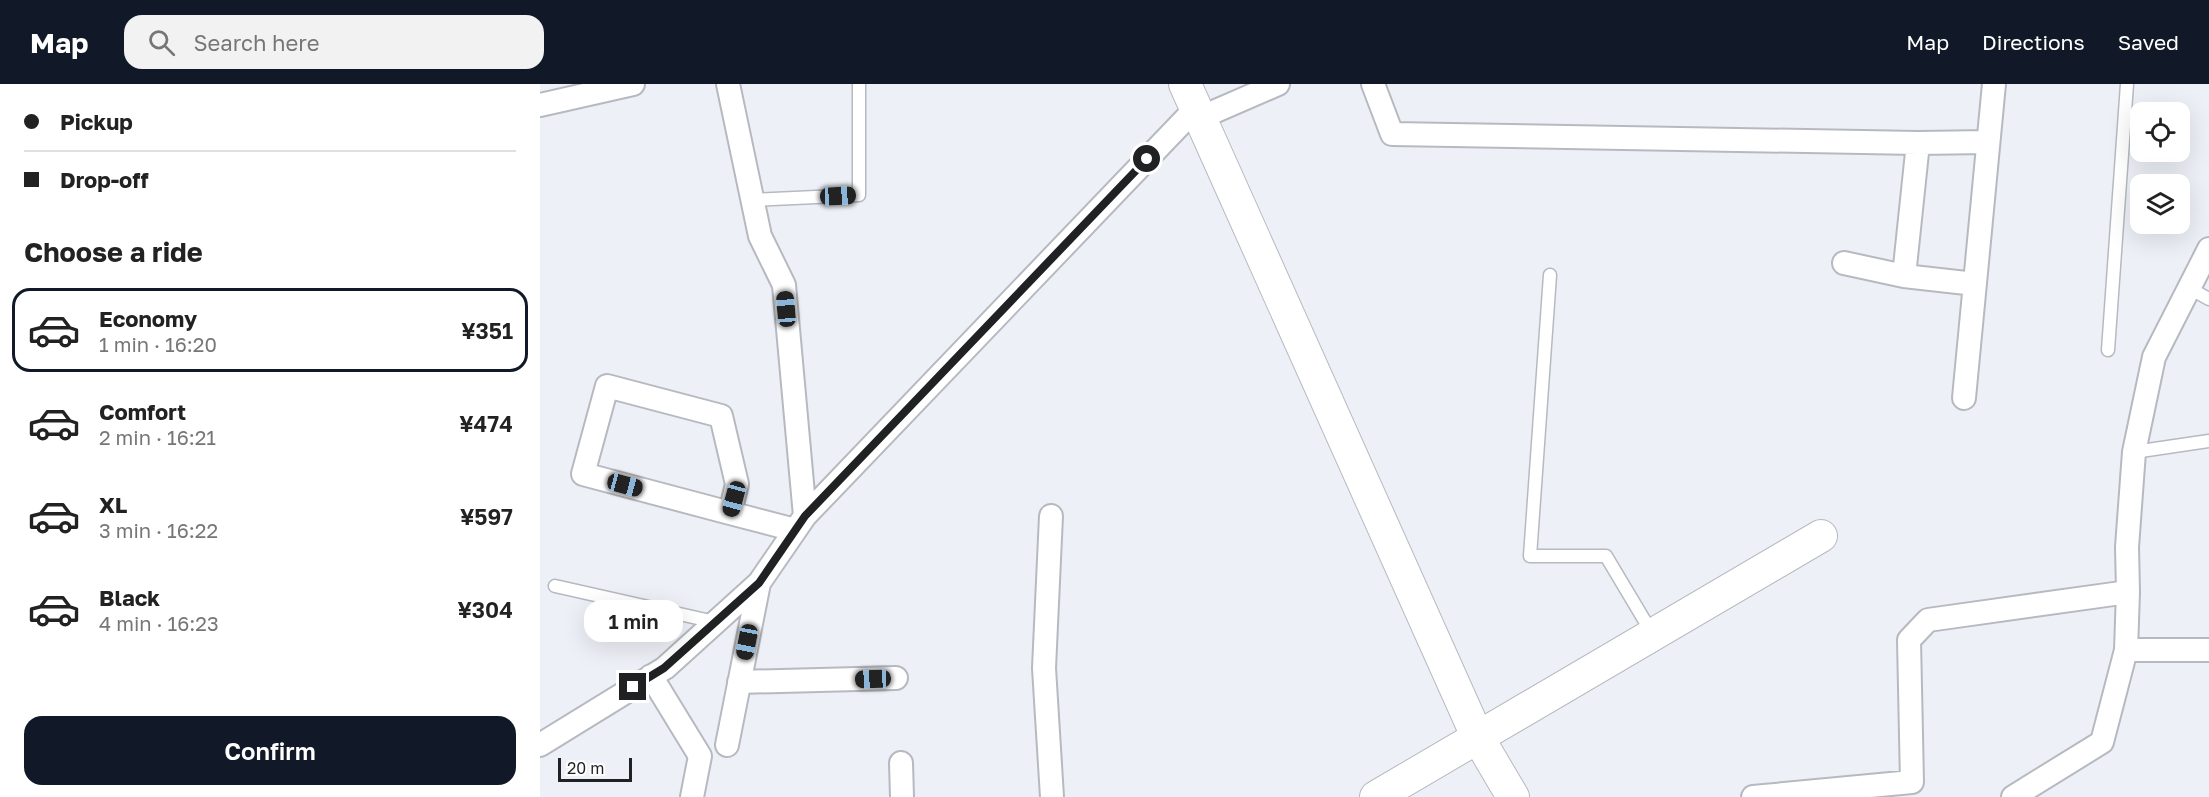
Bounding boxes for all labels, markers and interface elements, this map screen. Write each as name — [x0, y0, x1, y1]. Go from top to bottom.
search box — [124, 15, 544, 69]
text: Map — [30, 26, 88, 59]
icon: search — [145, 26, 178, 59]
text: Search here — [193, 29, 319, 56]
text: Map — [1906, 29, 1949, 55]
text: Directions — [1982, 29, 2085, 55]
text: Saved — [2118, 29, 2179, 55]
map controls — [2130, 102, 2190, 234]
button: locate — [2130, 102, 2190, 162]
text: Pickup — [60, 108, 133, 135]
route start — [1133, 145, 1160, 172]
text: Drop-off — [60, 166, 149, 193]
button: layers — [2130, 174, 2190, 234]
car — [820, 186, 856, 206]
text: Choose a ride — [24, 236, 203, 268]
car — [775, 290, 797, 328]
icon: car — [27, 303, 81, 357]
text: Economy — [99, 305, 197, 332]
text: ¥351 — [461, 317, 513, 344]
text: 1 min · 16:20 — [99, 332, 217, 356]
icon: car — [27, 396, 81, 450]
text: Comfort — [99, 398, 186, 425]
text: ¥474 — [459, 410, 513, 437]
text: 2 min · 16:21 — [99, 425, 216, 449]
car — [605, 472, 645, 498]
car — [721, 479, 747, 519]
icon: car — [27, 489, 81, 543]
text: XL — [99, 491, 127, 518]
text: ¥597 — [460, 503, 513, 530]
text: 3 min · 16:22 — [99, 518, 218, 542]
icon: car — [27, 582, 81, 636]
text: Black — [99, 584, 160, 611]
text: ¥304 — [458, 596, 513, 623]
callout: 1 min — [584, 600, 682, 642]
text: 1 min — [608, 609, 659, 633]
text: 4 min · 16:23 — [99, 611, 219, 635]
car — [735, 623, 759, 661]
car — [855, 669, 891, 689]
route end — [619, 673, 646, 700]
button: Confirm — [24, 716, 516, 785]
scale bar — [558, 755, 632, 782]
text: 20 m — [567, 758, 604, 778]

